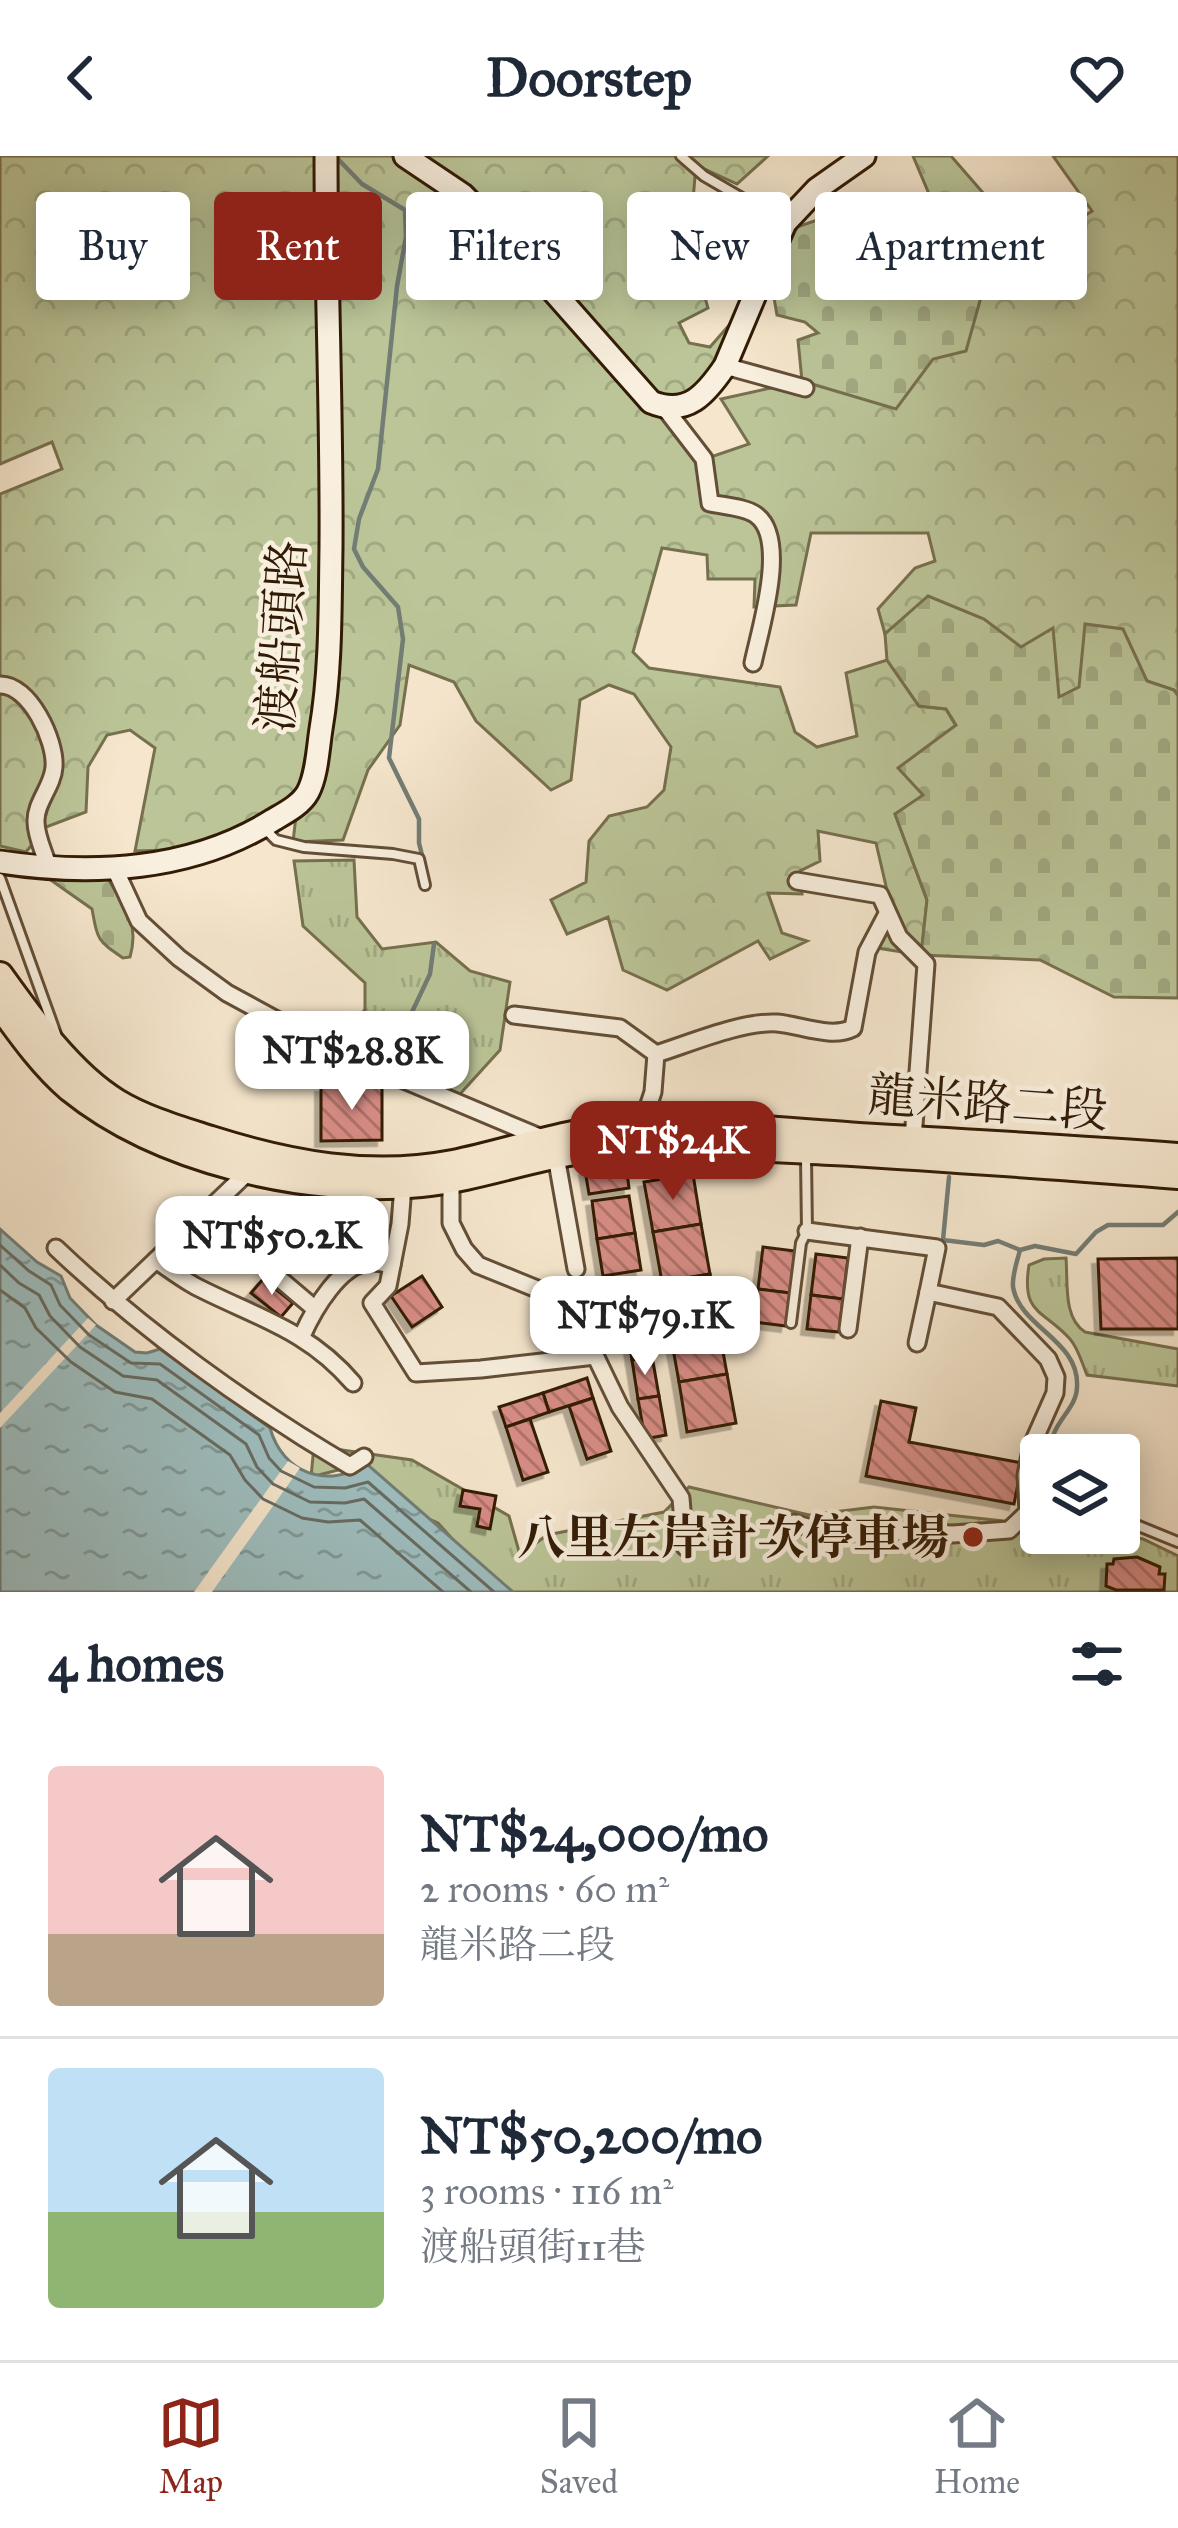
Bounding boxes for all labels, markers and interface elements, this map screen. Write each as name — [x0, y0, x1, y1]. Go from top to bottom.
icon: back — [48, 45, 114, 111]
text: Doorstep — [486, 45, 692, 111]
icon: heart — [1064, 45, 1130, 111]
chip: Buy — [36, 192, 190, 300]
chip: Rent — [214, 192, 382, 300]
chip: Filters — [406, 192, 603, 300]
chip: New — [627, 192, 791, 300]
chip: Apartment — [815, 192, 1087, 300]
street label: 渡船頭路 — [245, 538, 318, 734]
pin: NT$28.8K — [228, 1011, 476, 1113]
text: NT$28.8K — [262, 1026, 442, 1074]
street label: 龍米路二段 — [866, 1065, 1110, 1140]
pin: NT$24K — [575, 1101, 771, 1203]
text: NT$24K — [597, 1116, 749, 1164]
pin: NT$50.2K — [148, 1196, 396, 1298]
text: NT$50.2K — [182, 1211, 362, 1259]
pin: NT$79.1K — [521, 1276, 769, 1378]
text: NT$79.1K — [557, 1291, 733, 1339]
map controls — [1020, 1434, 1140, 1554]
button: layers — [1020, 1434, 1140, 1554]
place label: 八里左岸計次停車場 — [517, 1508, 949, 1567]
marker: 八里左岸計次停車場 — [960, 1524, 986, 1550]
icon: filters — [1064, 1631, 1130, 1697]
text: 4 homes — [48, 1633, 224, 1695]
text: NT$24,000/mo — [420, 1803, 768, 1865]
icon: home — [144, 1814, 288, 1958]
text: 2 rooms · 60 m² — [420, 1865, 669, 1913]
text: 龍米路二段 — [420, 1921, 615, 1969]
text: NT$50,200/mo — [420, 2105, 762, 2167]
icon: home — [144, 2116, 288, 2260]
text: 3 rooms · 116 m² — [420, 2167, 674, 2215]
text: 渡船頭街11巷 — [420, 2223, 646, 2271]
tab: Map — [158, 2390, 224, 2502]
tab: Saved — [540, 2390, 618, 2502]
tab: Home — [934, 2390, 1020, 2502]

